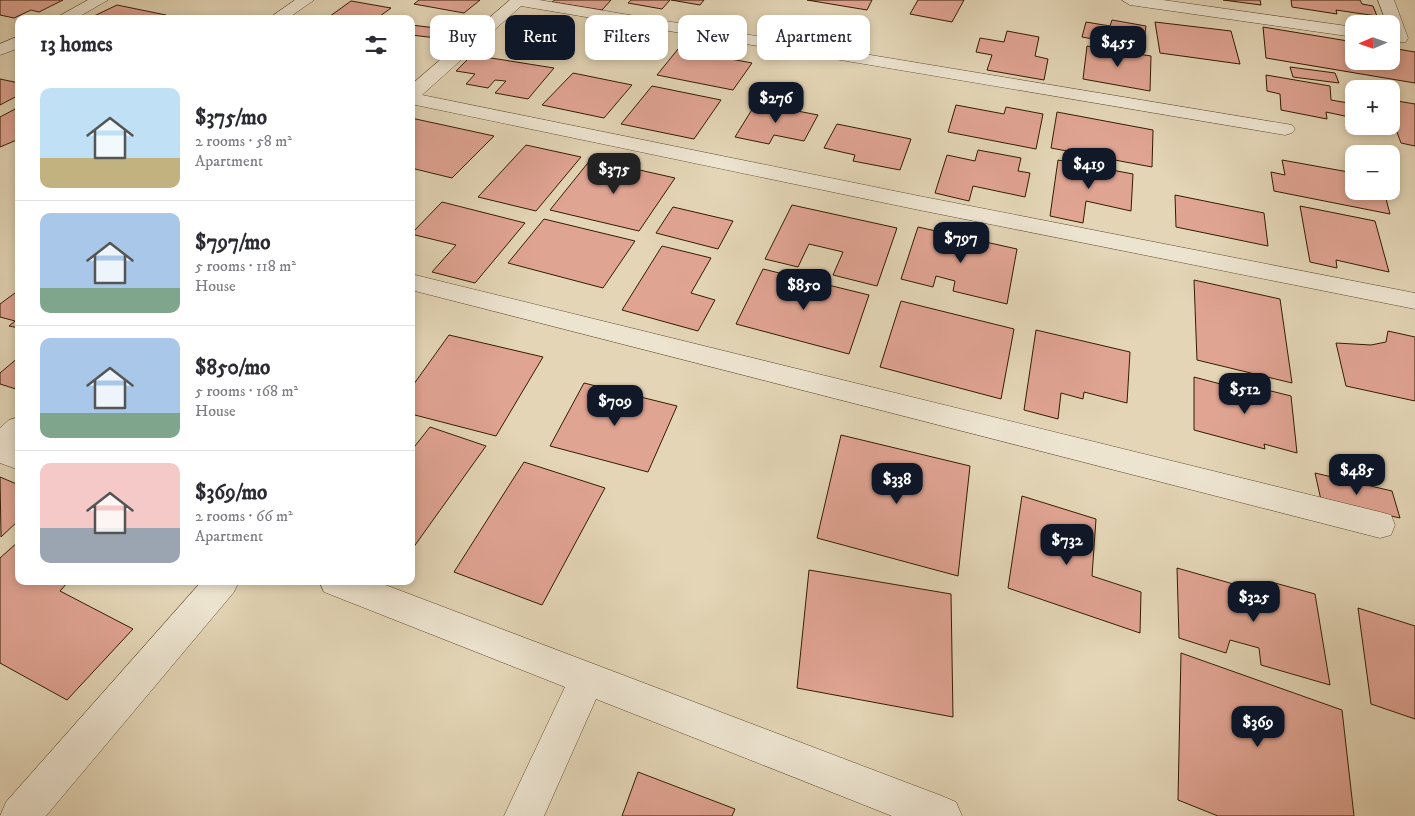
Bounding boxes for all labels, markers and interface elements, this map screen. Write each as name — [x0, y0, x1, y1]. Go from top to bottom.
chip: Buy — [430, 15, 495, 60]
chip: Rent — [505, 15, 575, 60]
chip: Filters — [585, 15, 668, 60]
chip: New — [678, 15, 747, 60]
chip: Apartment — [757, 15, 870, 60]
north arrow — [1345, 15, 1400, 70]
map controls — [1345, 15, 1400, 200]
pin: $455 — [1088, 26, 1148, 68]
icon: filters — [362, 31, 390, 59]
text: 13 homes — [40, 32, 113, 58]
text: $455 — [1101, 32, 1135, 52]
button: + — [1345, 80, 1400, 135]
pin: $276 — [746, 82, 806, 124]
text: $276 — [760, 88, 792, 108]
text: $375/mo — [195, 105, 267, 131]
icon: home — [80, 108, 140, 168]
text: 2 rooms · 58 m² — [195, 131, 292, 151]
button: − — [1345, 145, 1400, 200]
pin: $419 — [1059, 148, 1119, 190]
text: Apartment — [195, 151, 263, 171]
pin: $375 — [584, 152, 644, 195]
text: $419 — [1073, 154, 1105, 174]
text: $375 — [598, 159, 630, 179]
pin: $797 — [931, 222, 991, 264]
text: $797 — [944, 228, 978, 248]
text: $797/mo — [195, 230, 271, 256]
icon: home — [80, 233, 140, 293]
text: 5 rooms · 118 m² — [195, 256, 296, 276]
pin: $850 — [774, 268, 834, 311]
text: $850 — [787, 275, 821, 295]
text: House — [195, 276, 236, 296]
text: $850/mo — [195, 355, 270, 381]
icon: home — [80, 358, 140, 418]
pin: $512 — [1215, 372, 1275, 415]
text: $512 — [1230, 379, 1260, 399]
text: 5 rooms · 168 m² — [195, 381, 298, 401]
pin: $709 — [585, 384, 645, 427]
text: $709 — [598, 391, 632, 411]
text: House — [195, 401, 236, 421]
pin: $485 — [1327, 454, 1387, 496]
text: $485 — [1340, 460, 1374, 480]
pin: $338 — [867, 462, 927, 505]
text: $338 — [883, 469, 911, 489]
text: $369/mo — [195, 480, 267, 506]
icon: home — [80, 483, 140, 543]
text: 2 rooms · 66 m² — [195, 506, 293, 526]
pin: $732 — [1037, 524, 1097, 566]
text: Apartment — [195, 526, 263, 546]
text: $732 — [1052, 530, 1082, 550]
pin: $325 — [1224, 580, 1284, 623]
text: $325 — [1239, 587, 1269, 607]
pin: $369 — [1228, 706, 1288, 748]
text: $369 — [1242, 712, 1274, 732]

